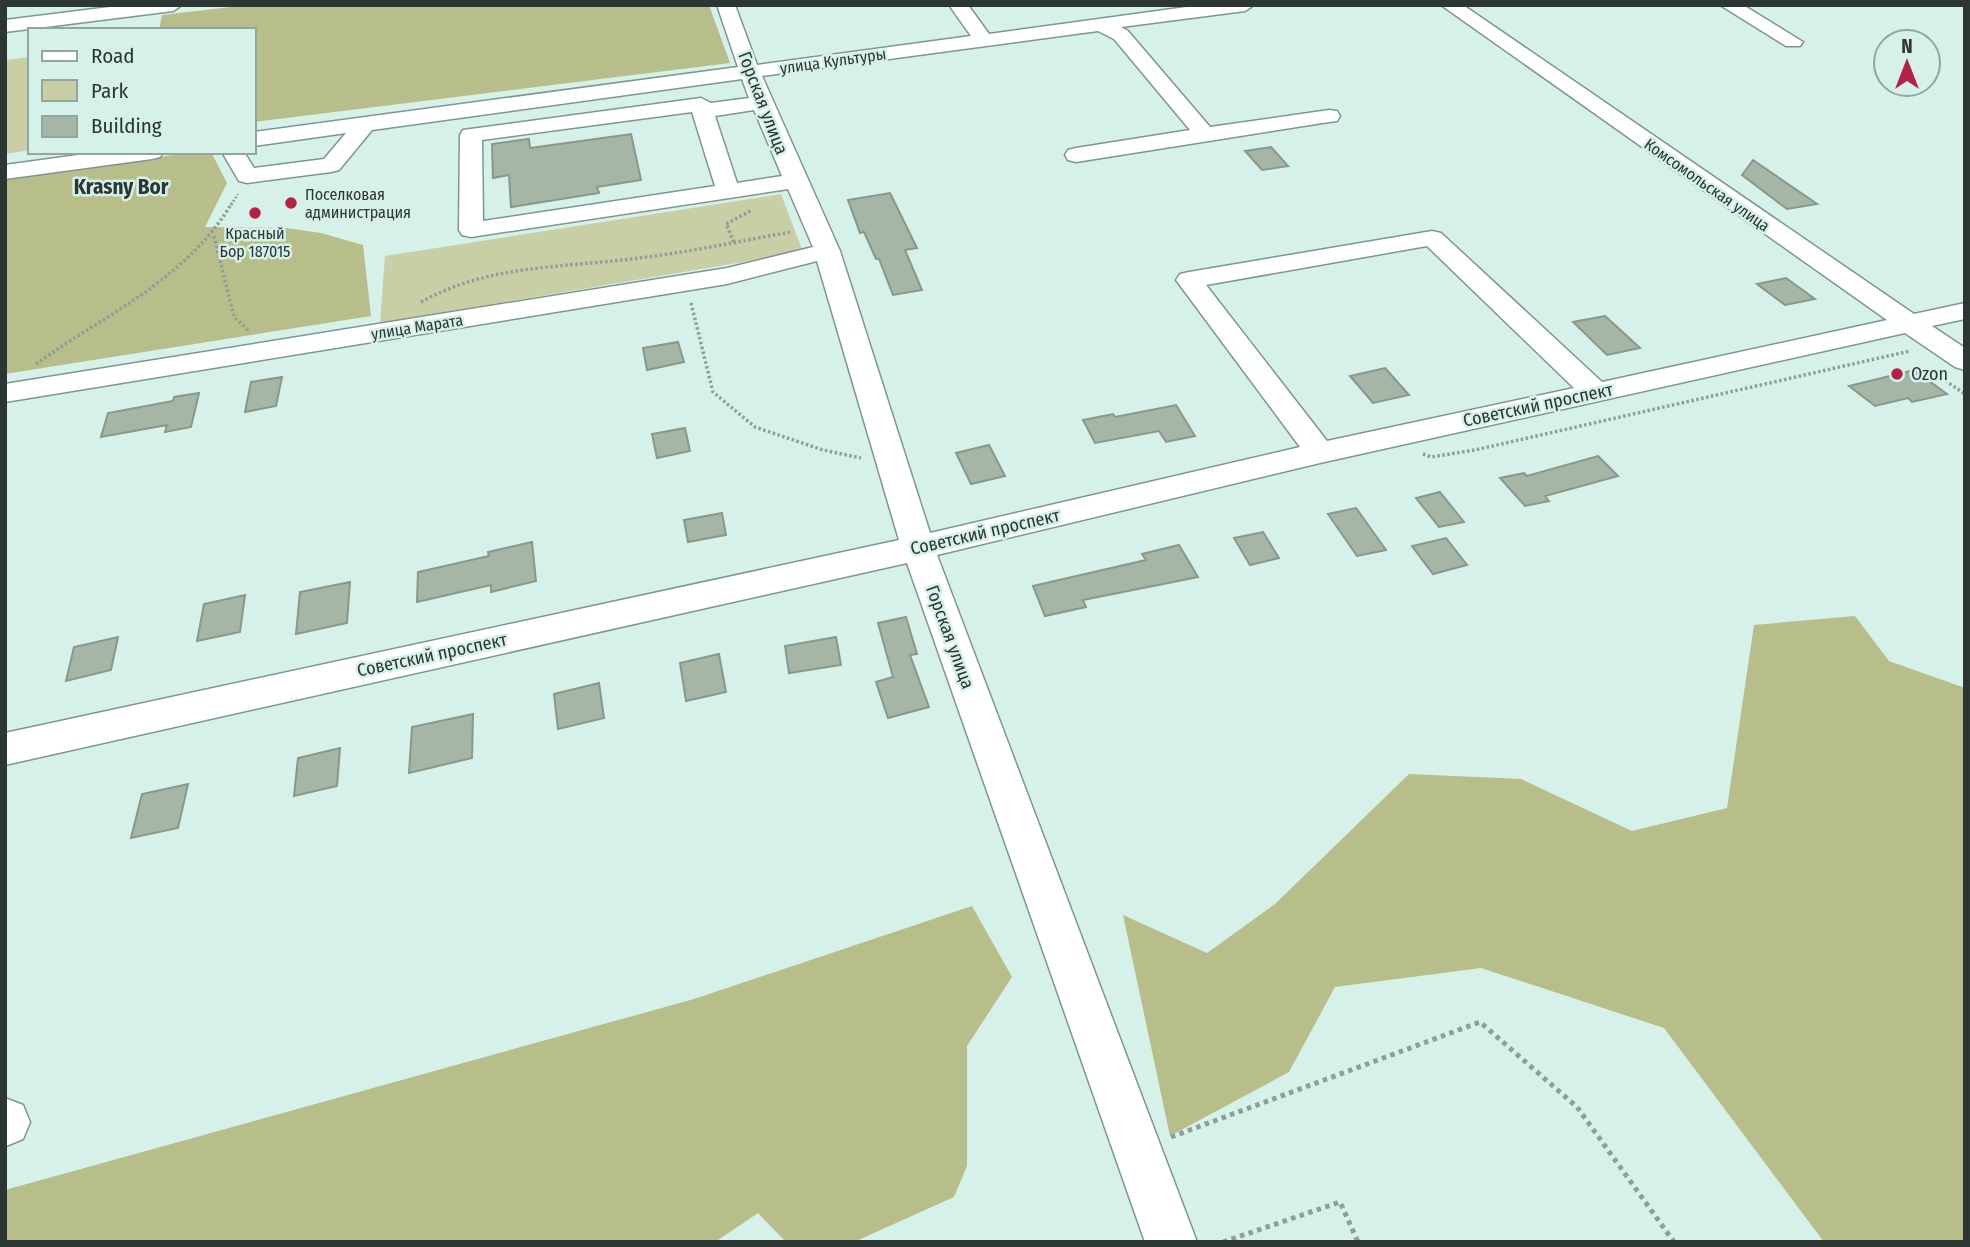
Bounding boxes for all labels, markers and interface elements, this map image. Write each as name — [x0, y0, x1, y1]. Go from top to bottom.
legend — [28, 28, 256, 154]
north arrow — [1872, 28, 1942, 98]
text: N — [1901, 35, 1913, 58]
text: Road — [91, 43, 135, 69]
street label: улица Культуры — [779, 44, 887, 78]
street label: Горская улица — [733, 48, 793, 158]
text: Park — [91, 78, 129, 104]
text: Building — [91, 113, 162, 139]
street label: Комсомольская улица — [1641, 135, 1774, 236]
district label: Krasny Bor — [74, 174, 169, 200]
place label: Поселковая администрация — [305, 185, 411, 222]
marker: Поселковая администрация — [283, 195, 299, 211]
marker: Красный Бор 187015 — [247, 205, 263, 221]
place label: Красный Бор 187015 — [220, 224, 290, 261]
street label: улица Марата — [370, 310, 464, 344]
place label: Ozon — [1911, 363, 1948, 385]
marker: Ozon — [1889, 366, 1905, 382]
street label: Советский проспект — [1461, 378, 1616, 432]
street label: Советский проспект — [908, 504, 1063, 560]
street label: Горская улица — [921, 582, 979, 692]
street label: Советский проспект — [355, 628, 510, 682]

